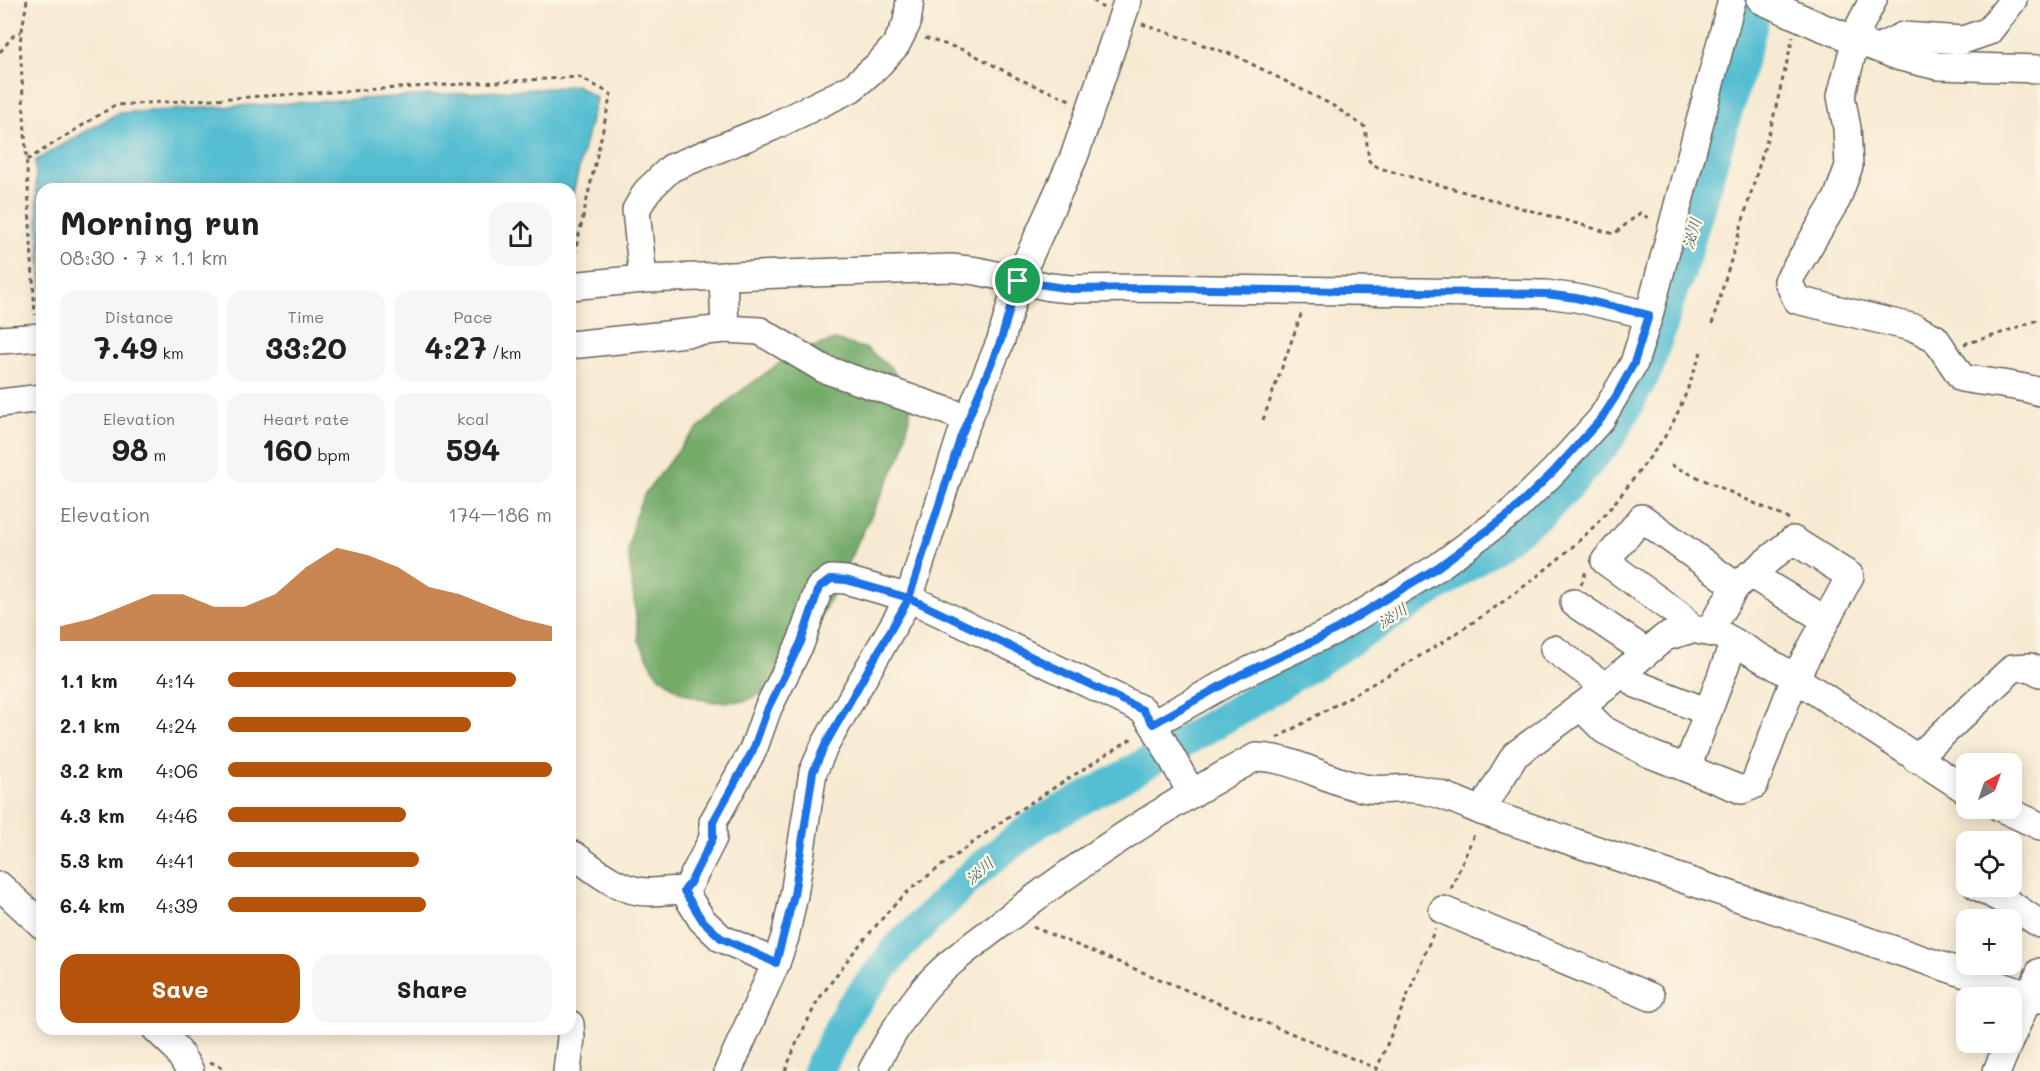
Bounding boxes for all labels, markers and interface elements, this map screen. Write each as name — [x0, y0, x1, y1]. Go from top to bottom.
text: Morning run — [60, 200, 260, 243]
button: share — [489, 203, 552, 266]
water label: 泌川 — [1676, 215, 1706, 251]
text: 08:30 · 7 × 1.1 km — [60, 244, 228, 270]
pin — [992, 255, 1043, 306]
icon: arrive — [1001, 264, 1034, 297]
text: Distance — [105, 306, 173, 327]
text: Time — [288, 306, 324, 327]
text: Pace — [453, 306, 493, 327]
text: 7.49 — [94, 327, 157, 367]
text: 33:20 — [265, 327, 347, 367]
text: 4:27 — [425, 327, 487, 367]
text: km — [157, 342, 184, 363]
text: /km — [487, 342, 521, 363]
text: Elevation — [103, 408, 175, 429]
text: Heart rate — [263, 408, 349, 429]
text: kcal — [457, 408, 489, 429]
text: 98 — [112, 429, 148, 469]
text: 160 — [262, 429, 312, 469]
text: 594 — [446, 429, 500, 469]
text: m — [148, 444, 166, 465]
text: bpm — [312, 444, 350, 465]
text: Elevation — [60, 501, 150, 527]
text: 174–186 m — [448, 501, 552, 527]
water label: 泌川 — [1373, 598, 1411, 632]
text: 1.1 km — [60, 667, 118, 693]
text: 4:14 — [156, 667, 195, 693]
text: 2.1 km — [60, 712, 120, 738]
text: 4:24 — [156, 712, 197, 738]
north arrow — [1956, 753, 2022, 819]
map controls — [1956, 753, 2022, 1053]
text: 3.2 km — [60, 757, 123, 783]
text: 4:06 — [156, 757, 198, 783]
text: 4.3 km — [60, 802, 125, 828]
text: 4:46 — [156, 802, 198, 828]
button: locate — [1956, 831, 2022, 897]
text: 5.3 km — [60, 847, 124, 873]
text: 4:41 — [156, 847, 195, 873]
water label: 泌川 — [960, 852, 998, 888]
text: 6.4 km — [60, 892, 125, 918]
text: 4:39 — [156, 892, 197, 918]
button: + — [1956, 909, 2022, 975]
button: Save — [60, 954, 300, 1023]
button: Share — [312, 954, 552, 1023]
button: − — [1956, 987, 2022, 1053]

